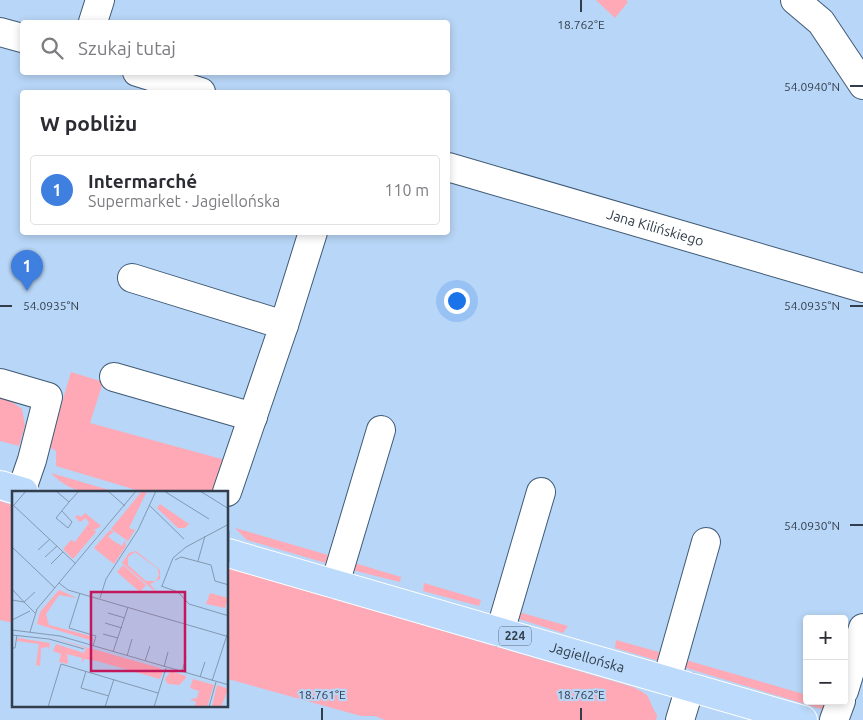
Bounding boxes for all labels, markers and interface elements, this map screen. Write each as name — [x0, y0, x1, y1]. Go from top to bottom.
text: 18.762°E — [557, 18, 605, 31]
search box — [20, 20, 450, 75]
icon: search — [38, 34, 66, 62]
text: Szukaj tutaj — [78, 37, 176, 59]
text: 54.0940°N — [784, 80, 840, 93]
text: W pobliżu — [40, 111, 137, 135]
text: Intermarché — [88, 170, 197, 192]
text: 1 — [52, 181, 62, 199]
text: 110 m — [384, 181, 429, 199]
text: Supermarket · Jagiellońska — [88, 192, 280, 210]
street label: Jana Kilińskiego — [605, 206, 706, 249]
pin: 1 — [11, 250, 43, 291]
your location — [444, 288, 470, 314]
text: 54.0935°N — [23, 299, 79, 312]
text: 54.0935°N — [784, 299, 840, 312]
inset map — [12, 491, 229, 708]
text: 54.0930°N — [784, 519, 840, 532]
map controls — [803, 615, 848, 705]
button: + — [803, 615, 848, 660]
road number: 224 — [499, 626, 531, 646]
street label: Jagiellońska — [548, 639, 626, 676]
button: − — [803, 660, 848, 705]
text: 18.761°E — [298, 688, 346, 701]
text: 18.762°E — [557, 688, 605, 701]

